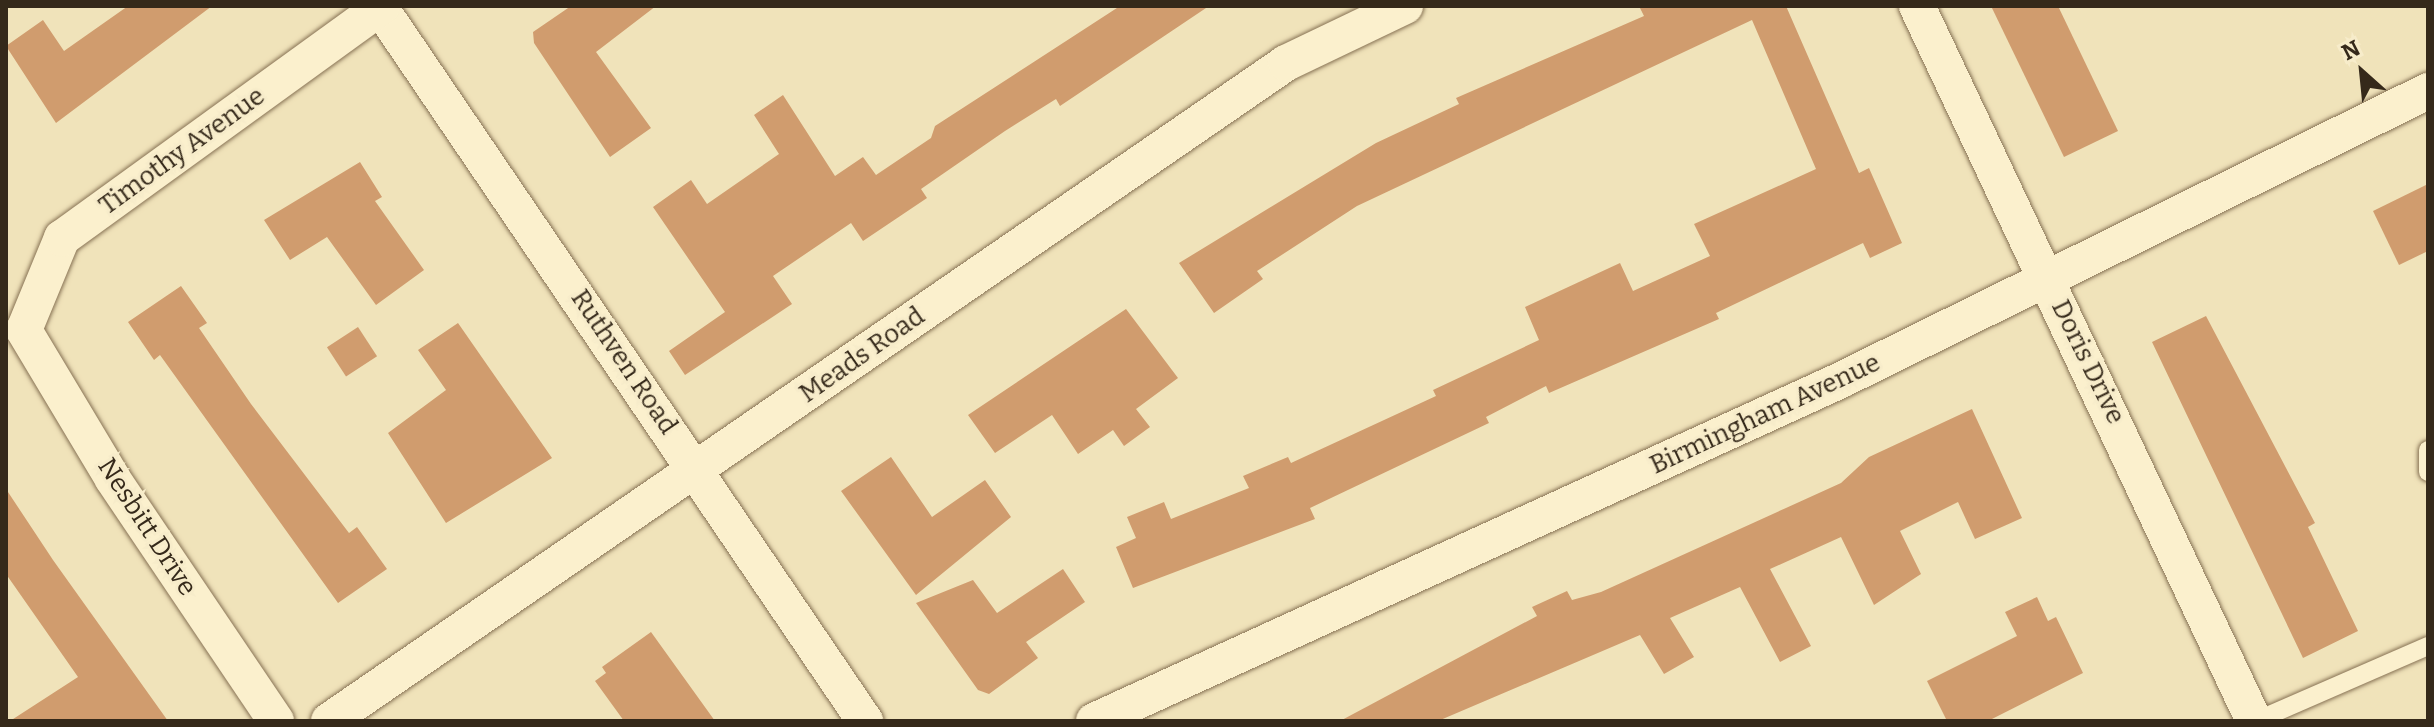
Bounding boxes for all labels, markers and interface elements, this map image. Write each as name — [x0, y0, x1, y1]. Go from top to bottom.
north arrow — [2322, 32, 2402, 112]
text: N — [2337, 34, 2365, 66]
street label: Timothy Avenue — [93, 80, 271, 222]
street label: Ruthven Road — [564, 284, 684, 440]
street label: Doris Drive — [2045, 295, 2131, 429]
street label: Meads Road — [794, 301, 930, 409]
street label: Birmingham Avenue — [1645, 347, 1885, 481]
street label: Nesbitt Drive — [91, 452, 203, 602]

